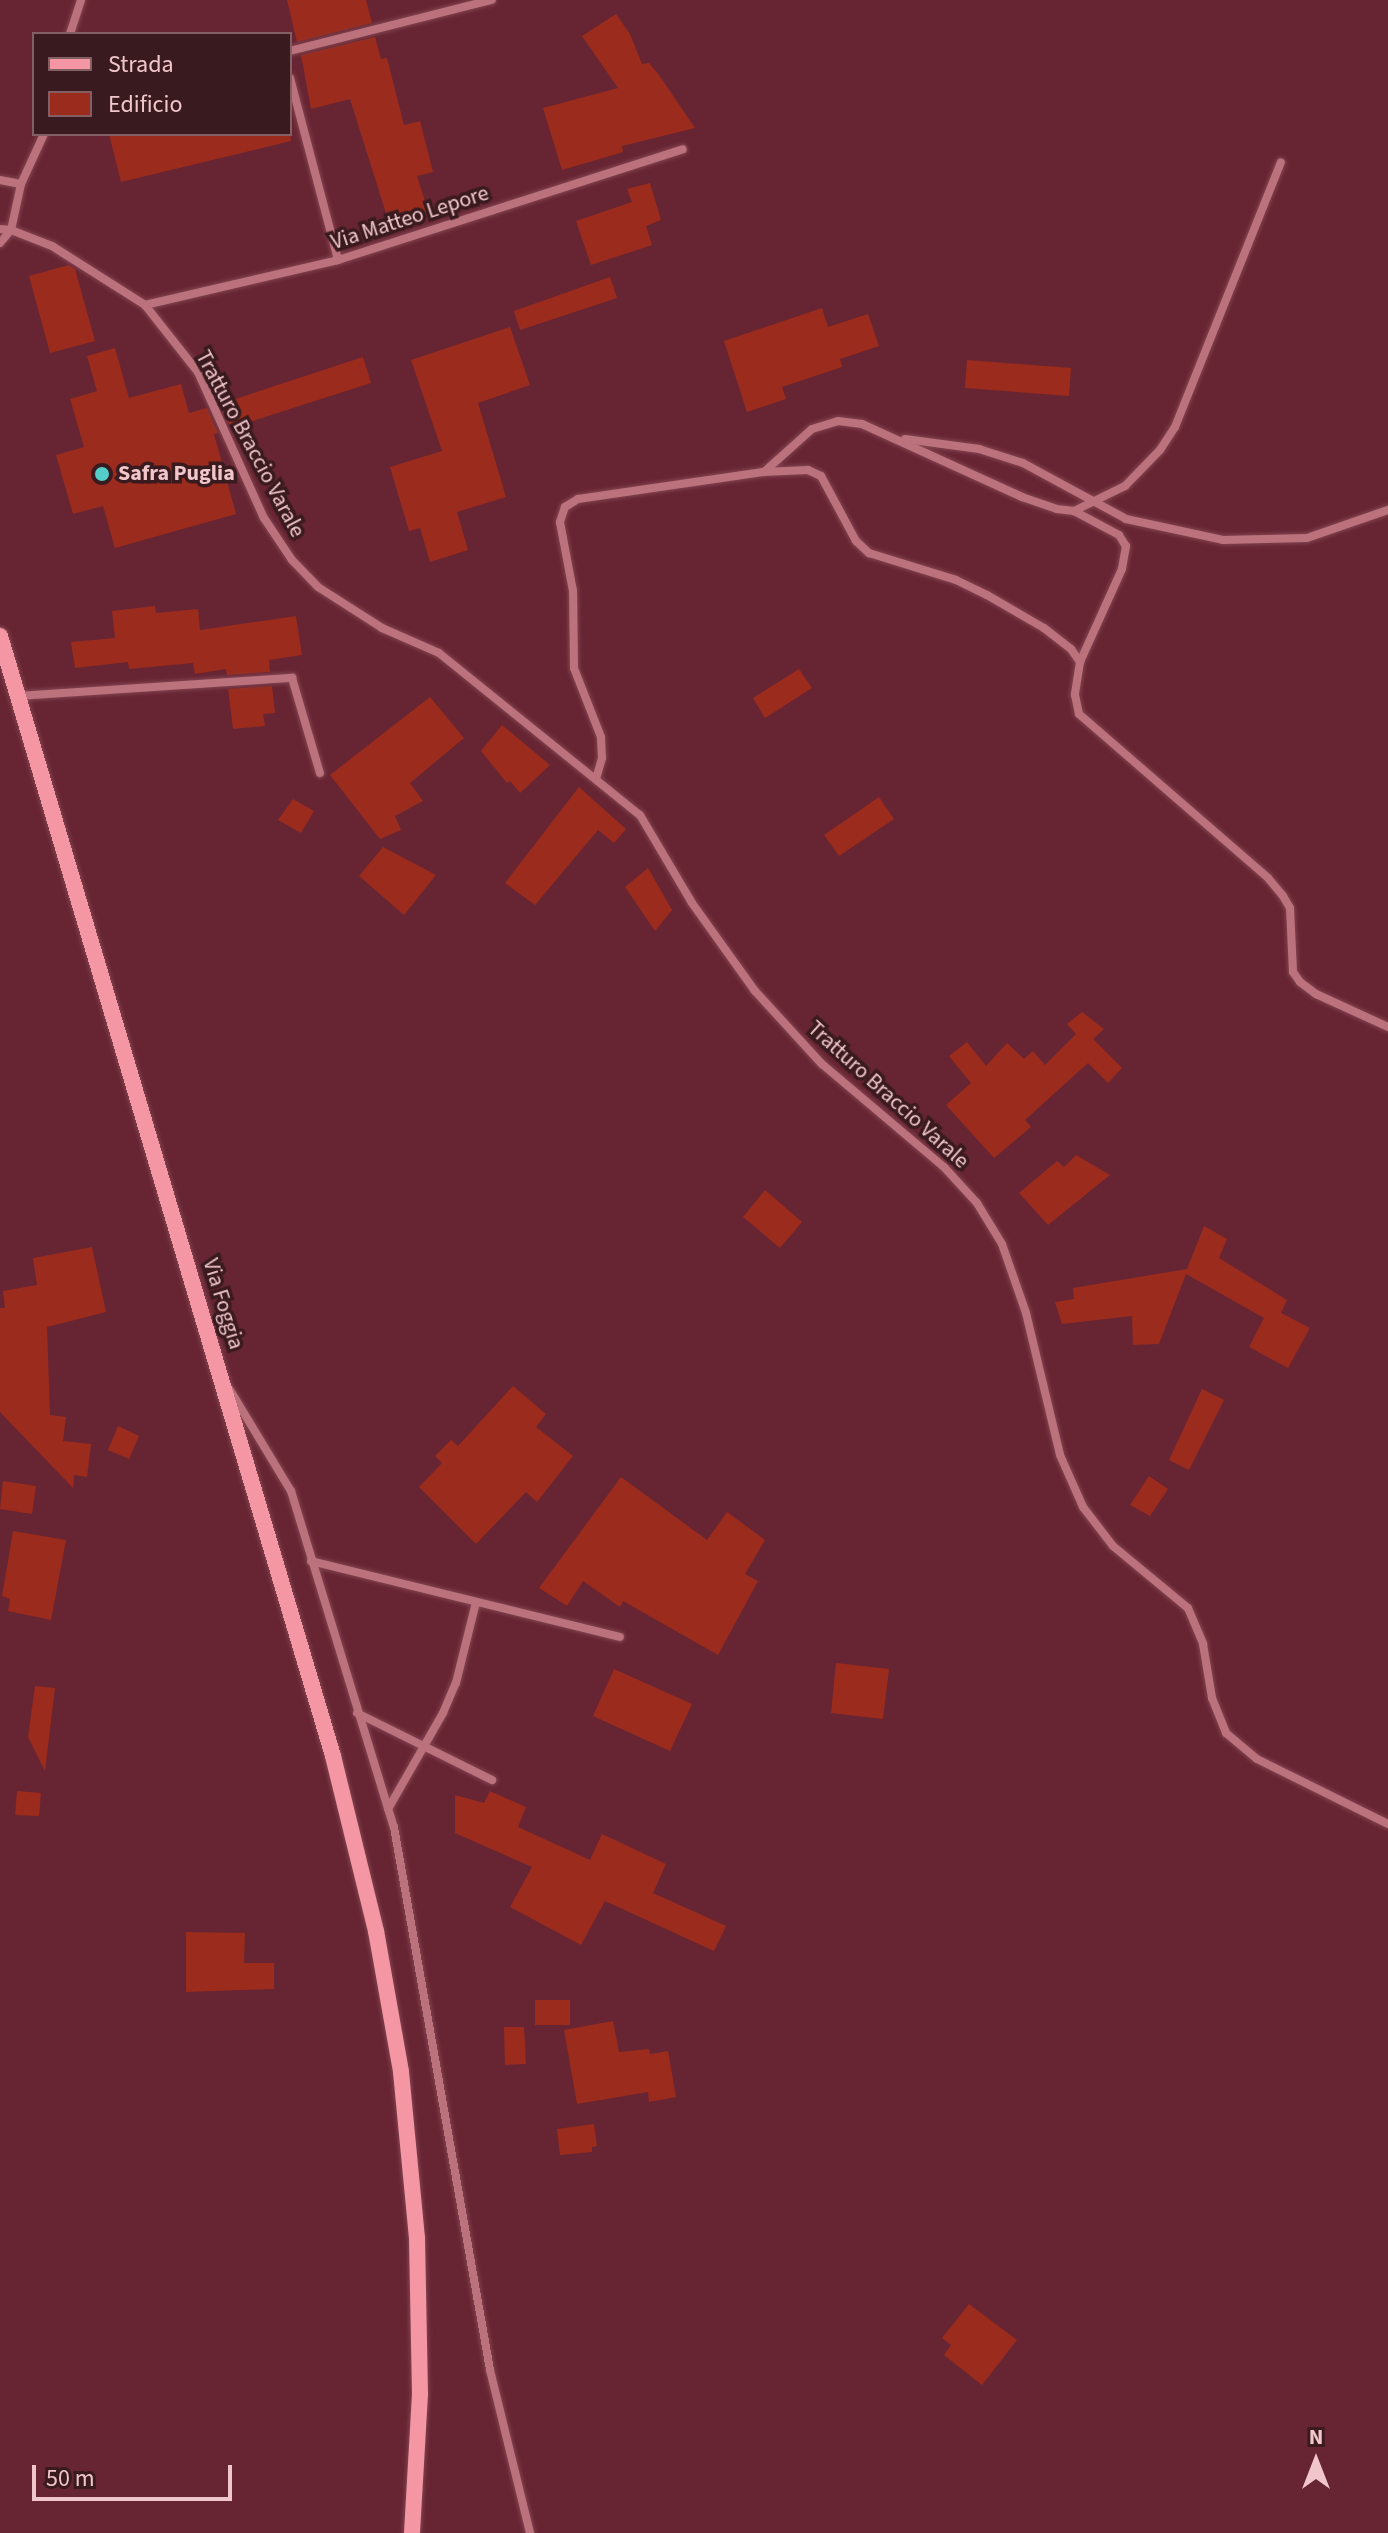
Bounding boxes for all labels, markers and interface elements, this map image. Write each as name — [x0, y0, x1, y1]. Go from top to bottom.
legend — [32, 32, 292, 136]
text: Strada — [108, 47, 174, 82]
text: Edificio — [108, 87, 182, 122]
street label: Via Matteo Lepore — [328, 180, 492, 256]
street label: Tratturo Braccio Varale — [190, 346, 310, 542]
place label: Safra Puglia — [118, 461, 235, 487]
marker: Safra Puglia — [93, 465, 111, 483]
street label: Tratturo Braccio Varale — [802, 1016, 974, 1174]
street label: Via Foggia — [197, 1255, 249, 1353]
north arrow — [1276, 2421, 1356, 2501]
text: N — [1309, 2421, 1323, 2453]
scale bar — [36, 2449, 236, 2499]
text: 50 m — [46, 2461, 95, 2496]

